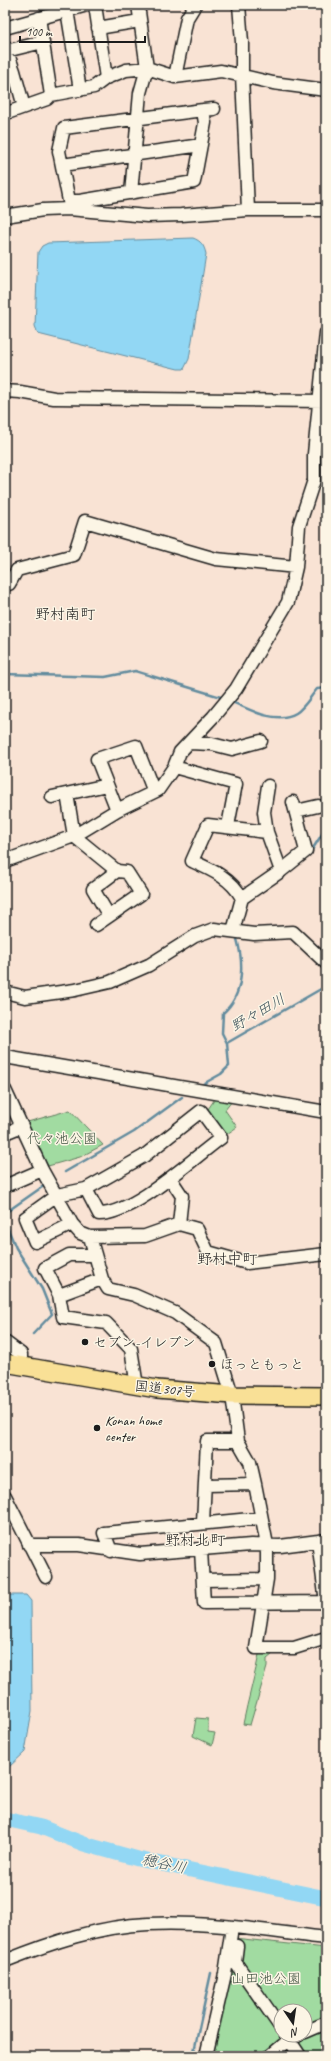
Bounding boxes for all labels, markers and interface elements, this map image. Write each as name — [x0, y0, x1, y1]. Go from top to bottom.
scale bar — [20, 18, 145, 44]
text: 100 m — [26, 24, 53, 40]
district label: 野村南町 — [35, 605, 96, 624]
water label: 野々田川 — [227, 990, 289, 1036]
park label: 代々池公園 — [27, 1130, 97, 1147]
district label: 野村中町 — [197, 1250, 258, 1269]
place label: セブン-イレブン — [93, 1334, 196, 1351]
marker: セブン-イレブン — [80, 1337, 90, 1347]
place label: ほっともっと — [220, 1356, 304, 1373]
marker: ほっともっと — [207, 1359, 217, 1369]
street label: 国道307号 — [134, 1377, 196, 1401]
place label: Konan home center — [105, 1412, 163, 1445]
marker: Konan home center — [92, 1423, 102, 1433]
district label: 野村北町 — [165, 1531, 226, 1550]
water label: 穂谷川 — [140, 1850, 188, 1878]
park label: 山田池公園 — [231, 1970, 301, 1987]
north arrow — [273, 2003, 313, 2043]
text: N — [288, 2025, 300, 2041]

